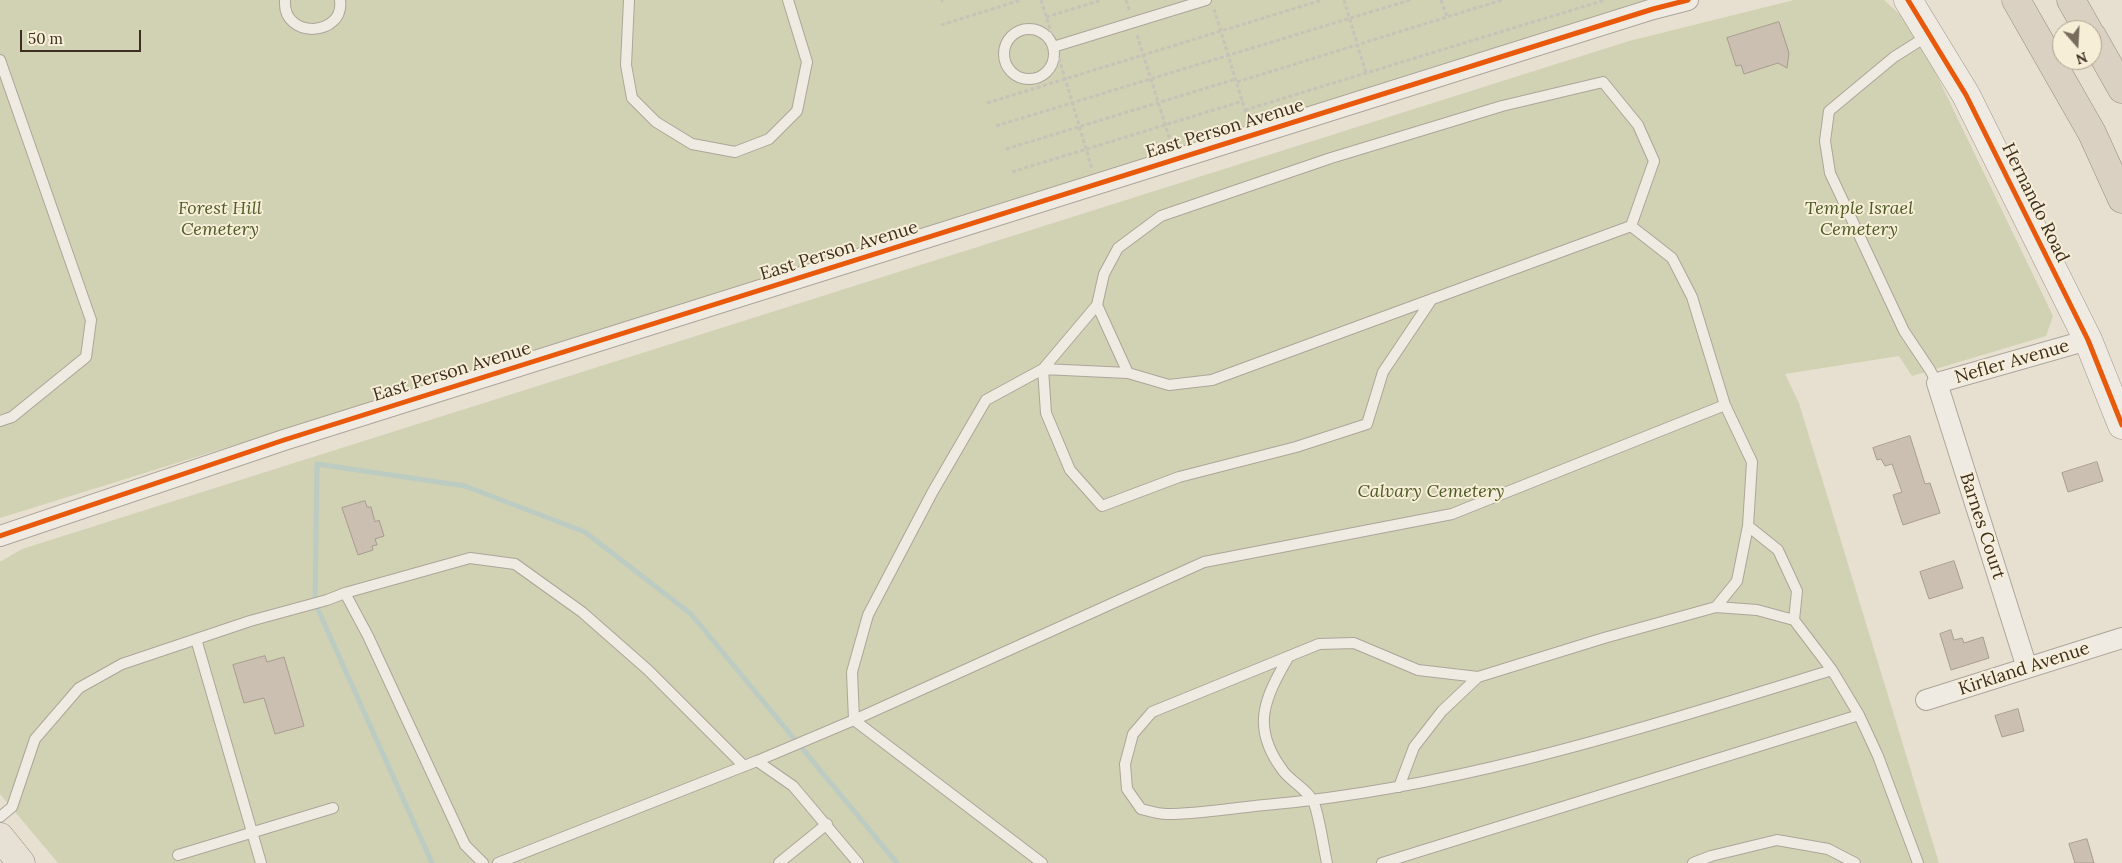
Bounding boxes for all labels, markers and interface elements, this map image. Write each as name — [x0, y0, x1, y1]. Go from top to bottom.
scale bar — [22, 20, 144, 52]
north arrow — [2052, 20, 2102, 70]
text: 50 m — [28, 29, 63, 48]
text: N — [2074, 48, 2090, 69]
street label: East Person Avenue — [1143, 95, 1307, 163]
street label: Hernando Road — [1997, 140, 2073, 266]
park label: Forest Hill Cemetery — [178, 198, 262, 240]
park label: Temple Israel Cemetery — [1805, 198, 1913, 240]
street label: East Person Avenue — [757, 217, 921, 285]
street label: Nefler Avenue — [1952, 335, 2072, 389]
street label: East Person Avenue — [370, 338, 534, 406]
street label: Barnes Court — [1955, 470, 2009, 582]
park label: Calvary Cemetery — [1357, 481, 1505, 503]
street label: Kirkland Avenue — [1956, 638, 2092, 700]

